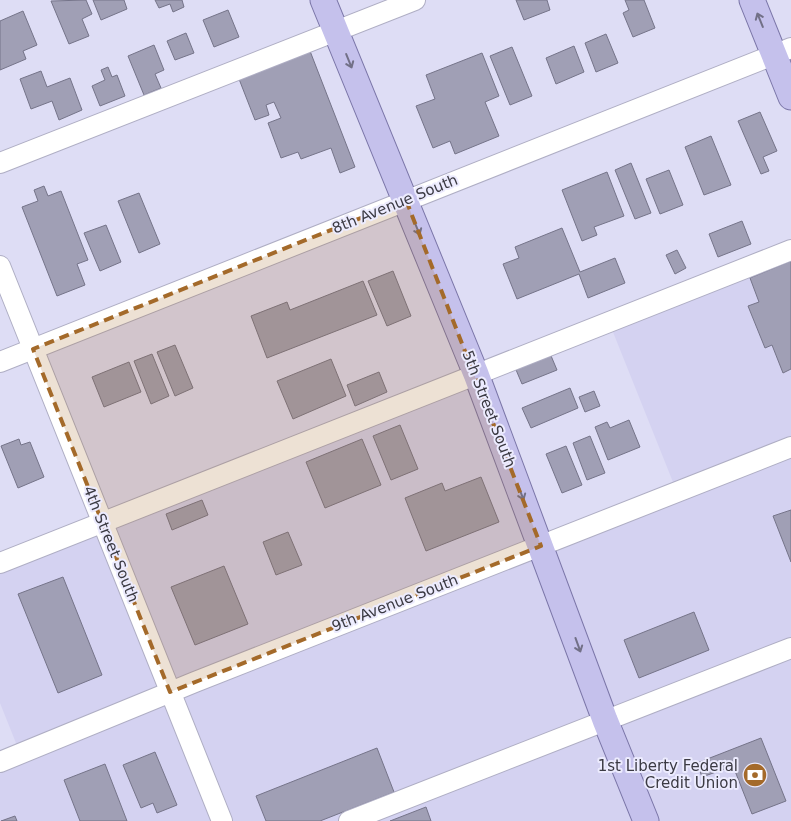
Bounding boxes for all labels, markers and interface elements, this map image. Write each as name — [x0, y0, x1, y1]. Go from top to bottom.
one-way arrow — [755, 12, 764, 28]
one-way arrow — [344, 53, 354, 68]
street label: 8th Avenue South — [330, 171, 460, 237]
one-way arrow — [413, 220, 422, 235]
street label: 5th Street South — [458, 348, 520, 470]
street label: 4th Street South — [79, 483, 143, 605]
one-way arrow — [517, 485, 527, 500]
street label: 9th Avenue South — [329, 571, 461, 635]
one-way arrow — [574, 637, 583, 652]
place label: 1st Liberty Federal Credit Union — [598, 757, 738, 792]
bank icon: 1st Liberty Federal Credit Union — [742, 762, 768, 788]

